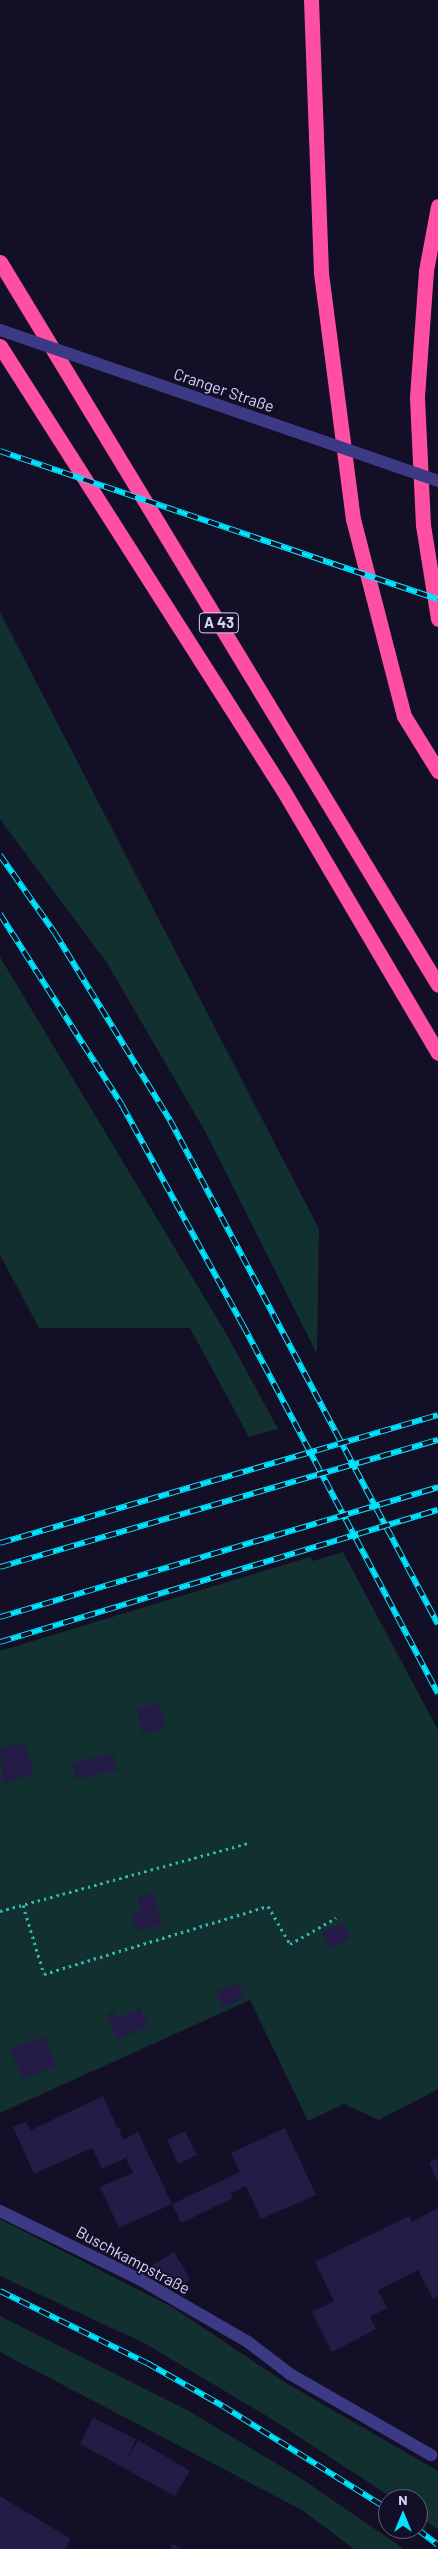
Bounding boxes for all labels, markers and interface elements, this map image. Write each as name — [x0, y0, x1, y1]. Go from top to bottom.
street label: Cranger Straße — [171, 364, 277, 416]
road number: A 43 — [198, 610, 240, 636]
street label: Buschkampstraße — [73, 2222, 193, 2298]
north arrow — [378, 2489, 428, 2539]
text: N — [398, 2491, 408, 2508]

